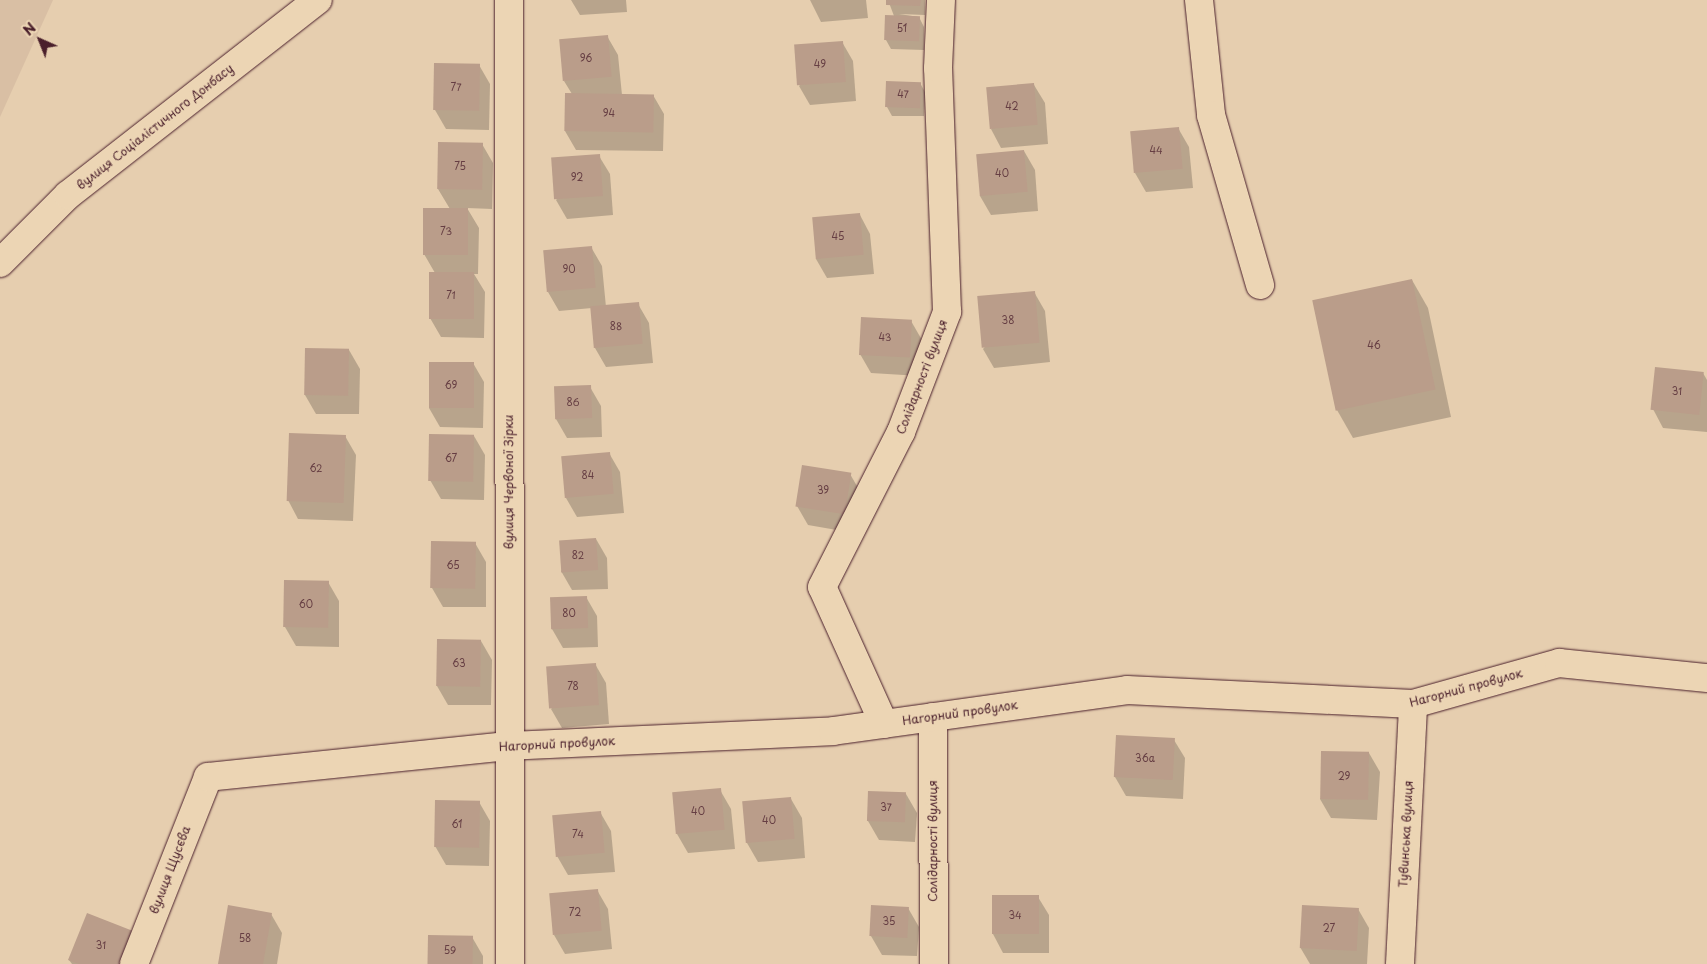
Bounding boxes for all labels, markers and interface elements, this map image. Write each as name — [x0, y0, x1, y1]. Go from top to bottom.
north arrow — [15, 15, 65, 65]
text: N — [18, 17, 41, 40]
house number: 51 — [897, 22, 907, 34]
house number: 96 — [580, 52, 592, 64]
house number: 49 — [814, 58, 826, 70]
street label: вулиця Соціалістичного Донбасу — [74, 61, 236, 193]
house number: 77 — [450, 81, 462, 93]
house number: 47 — [897, 88, 909, 100]
house number: 42 — [1005, 100, 1019, 112]
house number: 94 — [603, 107, 615, 119]
house number: 44 — [1149, 144, 1163, 156]
house number: 75 — [454, 160, 466, 172]
house number: 40 — [995, 167, 1009, 179]
house number: 92 — [571, 171, 583, 183]
house number: 73 — [440, 225, 452, 237]
house number: 45 — [832, 230, 844, 242]
house number: 90 — [562, 263, 576, 275]
house number: 71 — [446, 289, 456, 301]
house number: 38 — [1002, 314, 1014, 326]
street label: Солідарності вулиця — [893, 318, 951, 436]
house number: 88 — [610, 320, 622, 332]
house number: 43 — [879, 331, 891, 343]
house number: 46 — [1367, 339, 1381, 351]
house number: 69 — [445, 379, 457, 391]
house number: 31 — [1672, 385, 1682, 397]
house number: 86 — [567, 396, 579, 408]
street label: вулиця Червоної Зірки — [502, 415, 516, 549]
house number: 67 — [445, 452, 457, 464]
house number: 62 — [309, 462, 323, 474]
house number: 84 — [582, 469, 594, 481]
house number: 39 — [817, 484, 829, 496]
house number: 82 — [572, 549, 584, 561]
house number: 65 — [446, 559, 460, 571]
house number: 60 — [299, 598, 313, 610]
house number: 80 — [562, 607, 576, 619]
house number: 63 — [452, 657, 466, 669]
street label: Нагорний провулок — [1408, 666, 1524, 710]
house number: 78 — [567, 680, 579, 692]
street label: Нагорний провулок — [901, 698, 1019, 728]
street label: Нагорний провулок — [499, 734, 615, 754]
house number: 36а — [1135, 752, 1155, 764]
house number: 29 — [1338, 770, 1350, 782]
street label: Солідарності вулиця — [926, 780, 940, 902]
street label: Тувинська вулиця — [1396, 780, 1416, 888]
house number: 37 — [880, 801, 892, 813]
house number: 40 — [691, 805, 705, 817]
house number: 40 — [762, 814, 776, 826]
house number: 61 — [451, 818, 463, 830]
street label: вулиця Щусєва — [147, 824, 193, 916]
house number: 74 — [572, 828, 584, 840]
house number: 72 — [569, 906, 581, 918]
house number: 34 — [1008, 909, 1022, 921]
house number: 35 — [883, 915, 895, 927]
house number: 27 — [1323, 922, 1335, 934]
house number: 58 — [239, 932, 251, 944]
house number: 31 — [96, 939, 106, 951]
house number: 59 — [444, 944, 456, 956]

